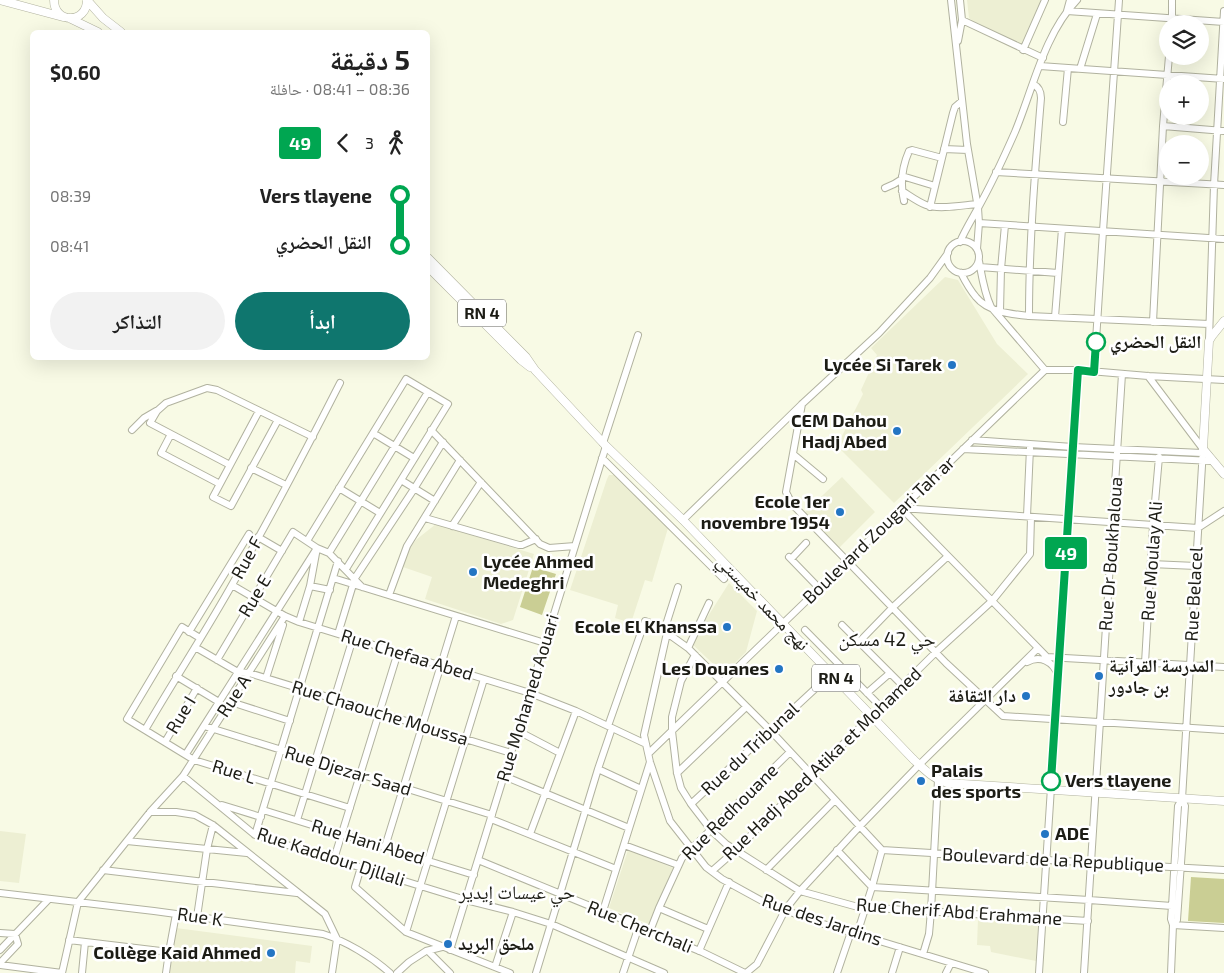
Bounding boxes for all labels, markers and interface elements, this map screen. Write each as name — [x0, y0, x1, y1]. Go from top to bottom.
map controls — [1159, 15, 1209, 185]
button: layers — [1159, 15, 1209, 65]
text: 5 دقيقة — [330, 42, 410, 76]
text: $0.60 — [50, 61, 101, 84]
button: + — [1159, 75, 1209, 125]
text: 08:36 – 08:41 · حافلة — [270, 79, 410, 98]
icon: back — [329, 129, 357, 157]
icon: walk — [382, 129, 410, 157]
text: 49 — [289, 132, 311, 154]
text: 3 — [365, 133, 374, 152]
button: − — [1159, 135, 1209, 185]
text: Vers tlayene — [260, 184, 372, 207]
text: 08:39 — [50, 186, 91, 205]
text: النقل الحضري — [276, 230, 372, 253]
text: 08:41 — [50, 236, 89, 255]
button: التذاكر — [50, 292, 225, 350]
button: ابدأ — [235, 292, 410, 350]
road number: RN 4 — [458, 300, 506, 326]
place label: النقل الحضري — [1110, 330, 1201, 356]
marker: النقل الحضري — [1086, 332, 1106, 352]
place label: Lycée Si Tarek — [824, 353, 942, 375]
marker: Lycée Si Tarek — [946, 359, 958, 371]
place label: CEM Dahou Hadj Abed — [791, 409, 887, 452]
marker: CEM Dahou Hadj Abed — [891, 425, 903, 437]
street label: Boulevard Zougari Tah ar — [798, 451, 959, 608]
street label: Rue Dr Boukhaloua — [1094, 476, 1126, 632]
place label: Ecole 1er novembre 1954 — [701, 490, 830, 533]
street label: Rue Moulay Ali — [1136, 500, 1166, 622]
marker: Ecole 1er novembre 1954 — [834, 506, 846, 518]
street label: Rue F — [226, 532, 267, 582]
line badge: 49 — [1044, 537, 1088, 569]
text: 49 — [1055, 542, 1077, 564]
street label: Rue Belacel — [1180, 545, 1207, 642]
place label: Lycée Ahmed Medeghri — [483, 550, 594, 593]
street label: نهج محمد خميستي — [709, 550, 815, 658]
marker: Lycée Ahmed Medeghri — [467, 566, 479, 578]
street label: Rue E — [233, 570, 275, 621]
street label: Rue Mohamed Aouari — [491, 611, 563, 784]
place label: Ecole El Khanssa — [575, 615, 717, 637]
marker: Ecole El Khanssa — [721, 621, 733, 633]
street label: Rue Chefaa Abed — [339, 623, 476, 685]
district label: حي 42 مسكن — [838, 627, 936, 655]
place label: المدرسة القرآنية بن جادور — [1108, 654, 1214, 698]
place label: Les Douanes — [661, 657, 769, 679]
street label: Rue Hadj Abed Atika et Mohamed — [717, 662, 925, 864]
marker: Les Douanes — [773, 663, 785, 675]
road number: RN 4 — [812, 664, 860, 691]
street label: Rue A — [211, 670, 255, 721]
marker: المدرسة القرآنية بن جادور — [1093, 670, 1105, 682]
street label: Rue Chaouche Moussa — [289, 675, 471, 749]
place label: دار الثقافة — [948, 684, 1016, 706]
marker: دار الثقافة — [1020, 690, 1032, 702]
street label: Rue I — [160, 692, 200, 737]
street label: Rue du Tribunal — [696, 697, 803, 799]
street label: Rue Djezar Saad — [282, 740, 414, 800]
street label: Rue L — [210, 754, 259, 788]
street label: Rue Redhouane — [677, 759, 782, 864]
place label: Palais des sports — [931, 759, 1021, 802]
place label: Vers tlayene — [1065, 769, 1171, 791]
marker: Vers tlayene — [1041, 771, 1061, 791]
marker: Palais des sports — [915, 775, 927, 787]
street label: Rue Hani Abed — [309, 813, 427, 869]
street label: Rue Kaddour Djllali — [254, 822, 408, 890]
place label: ADE — [1055, 822, 1089, 844]
marker: ADE — [1039, 828, 1051, 840]
street label: Boulevard de la Republique — [942, 842, 1165, 876]
district label: حي عيسات إيدير — [458, 880, 575, 908]
street label: Rue des Jardins — [760, 888, 885, 950]
street label: Rue Cherif Abd Erahmane — [855, 893, 1063, 929]
street label: Rue Cherchali — [585, 895, 696, 957]
street label: Rue K — [176, 902, 225, 930]
place label: ملحق البريد — [458, 932, 534, 955]
marker: ملحق البريد — [442, 938, 454, 950]
place label: Collège Kaid Ahmed — [93, 941, 261, 963]
marker: Collège Kaid Ahmed — [265, 947, 277, 959]

